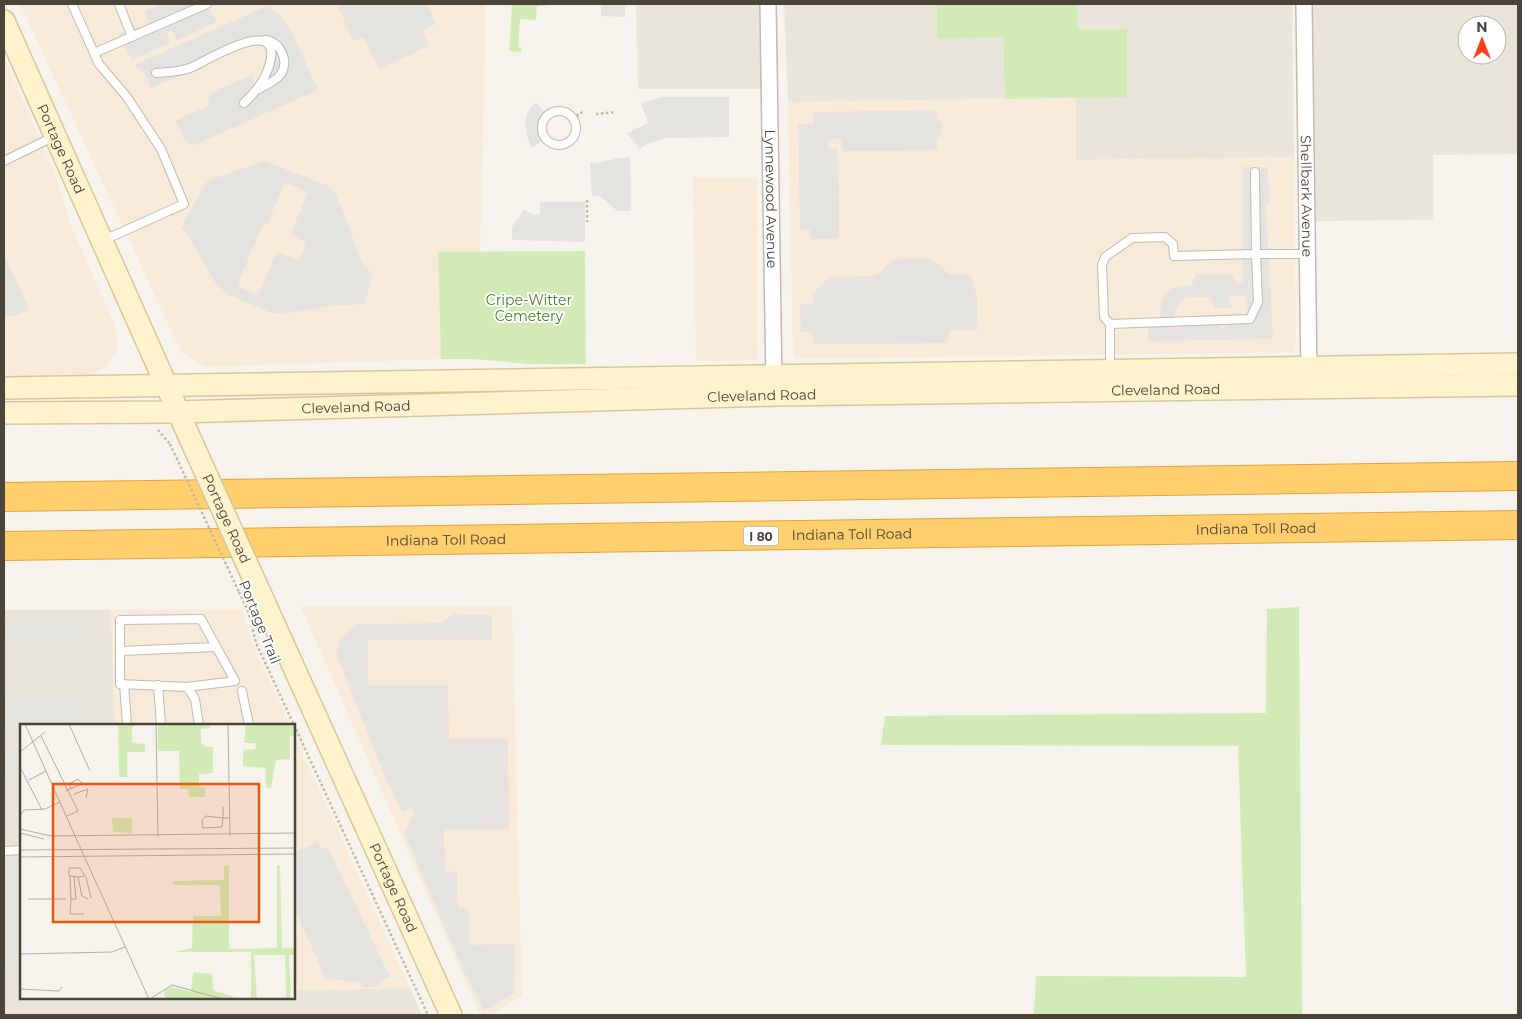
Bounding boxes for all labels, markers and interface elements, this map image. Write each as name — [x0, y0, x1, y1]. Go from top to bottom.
north arrow — [1457, 15, 1507, 65]
text: N — [1476, 18, 1488, 36]
street label: Portage Road — [33, 101, 89, 197]
street label: Lynnewood Avenue — [761, 129, 781, 269]
street label: Shellbark Avenue — [1297, 135, 1316, 257]
park label: Cripe-Witter Cemetery — [486, 291, 573, 325]
street label: Cleveland Road — [1111, 380, 1220, 399]
street label: Cleveland Road — [707, 385, 816, 406]
street label: Cleveland Road — [301, 396, 411, 417]
street label: Portage Road — [198, 471, 255, 566]
street label: Indiana Toll Road — [1195, 519, 1316, 538]
street label: Indiana Toll Road — [792, 524, 912, 544]
road number: I 80 — [744, 526, 778, 546]
street label: Indiana Toll Road — [386, 530, 506, 550]
street label: Portage Trail — [235, 578, 285, 666]
inset map — [20, 724, 295, 999]
street label: Portage Road — [365, 840, 421, 935]

